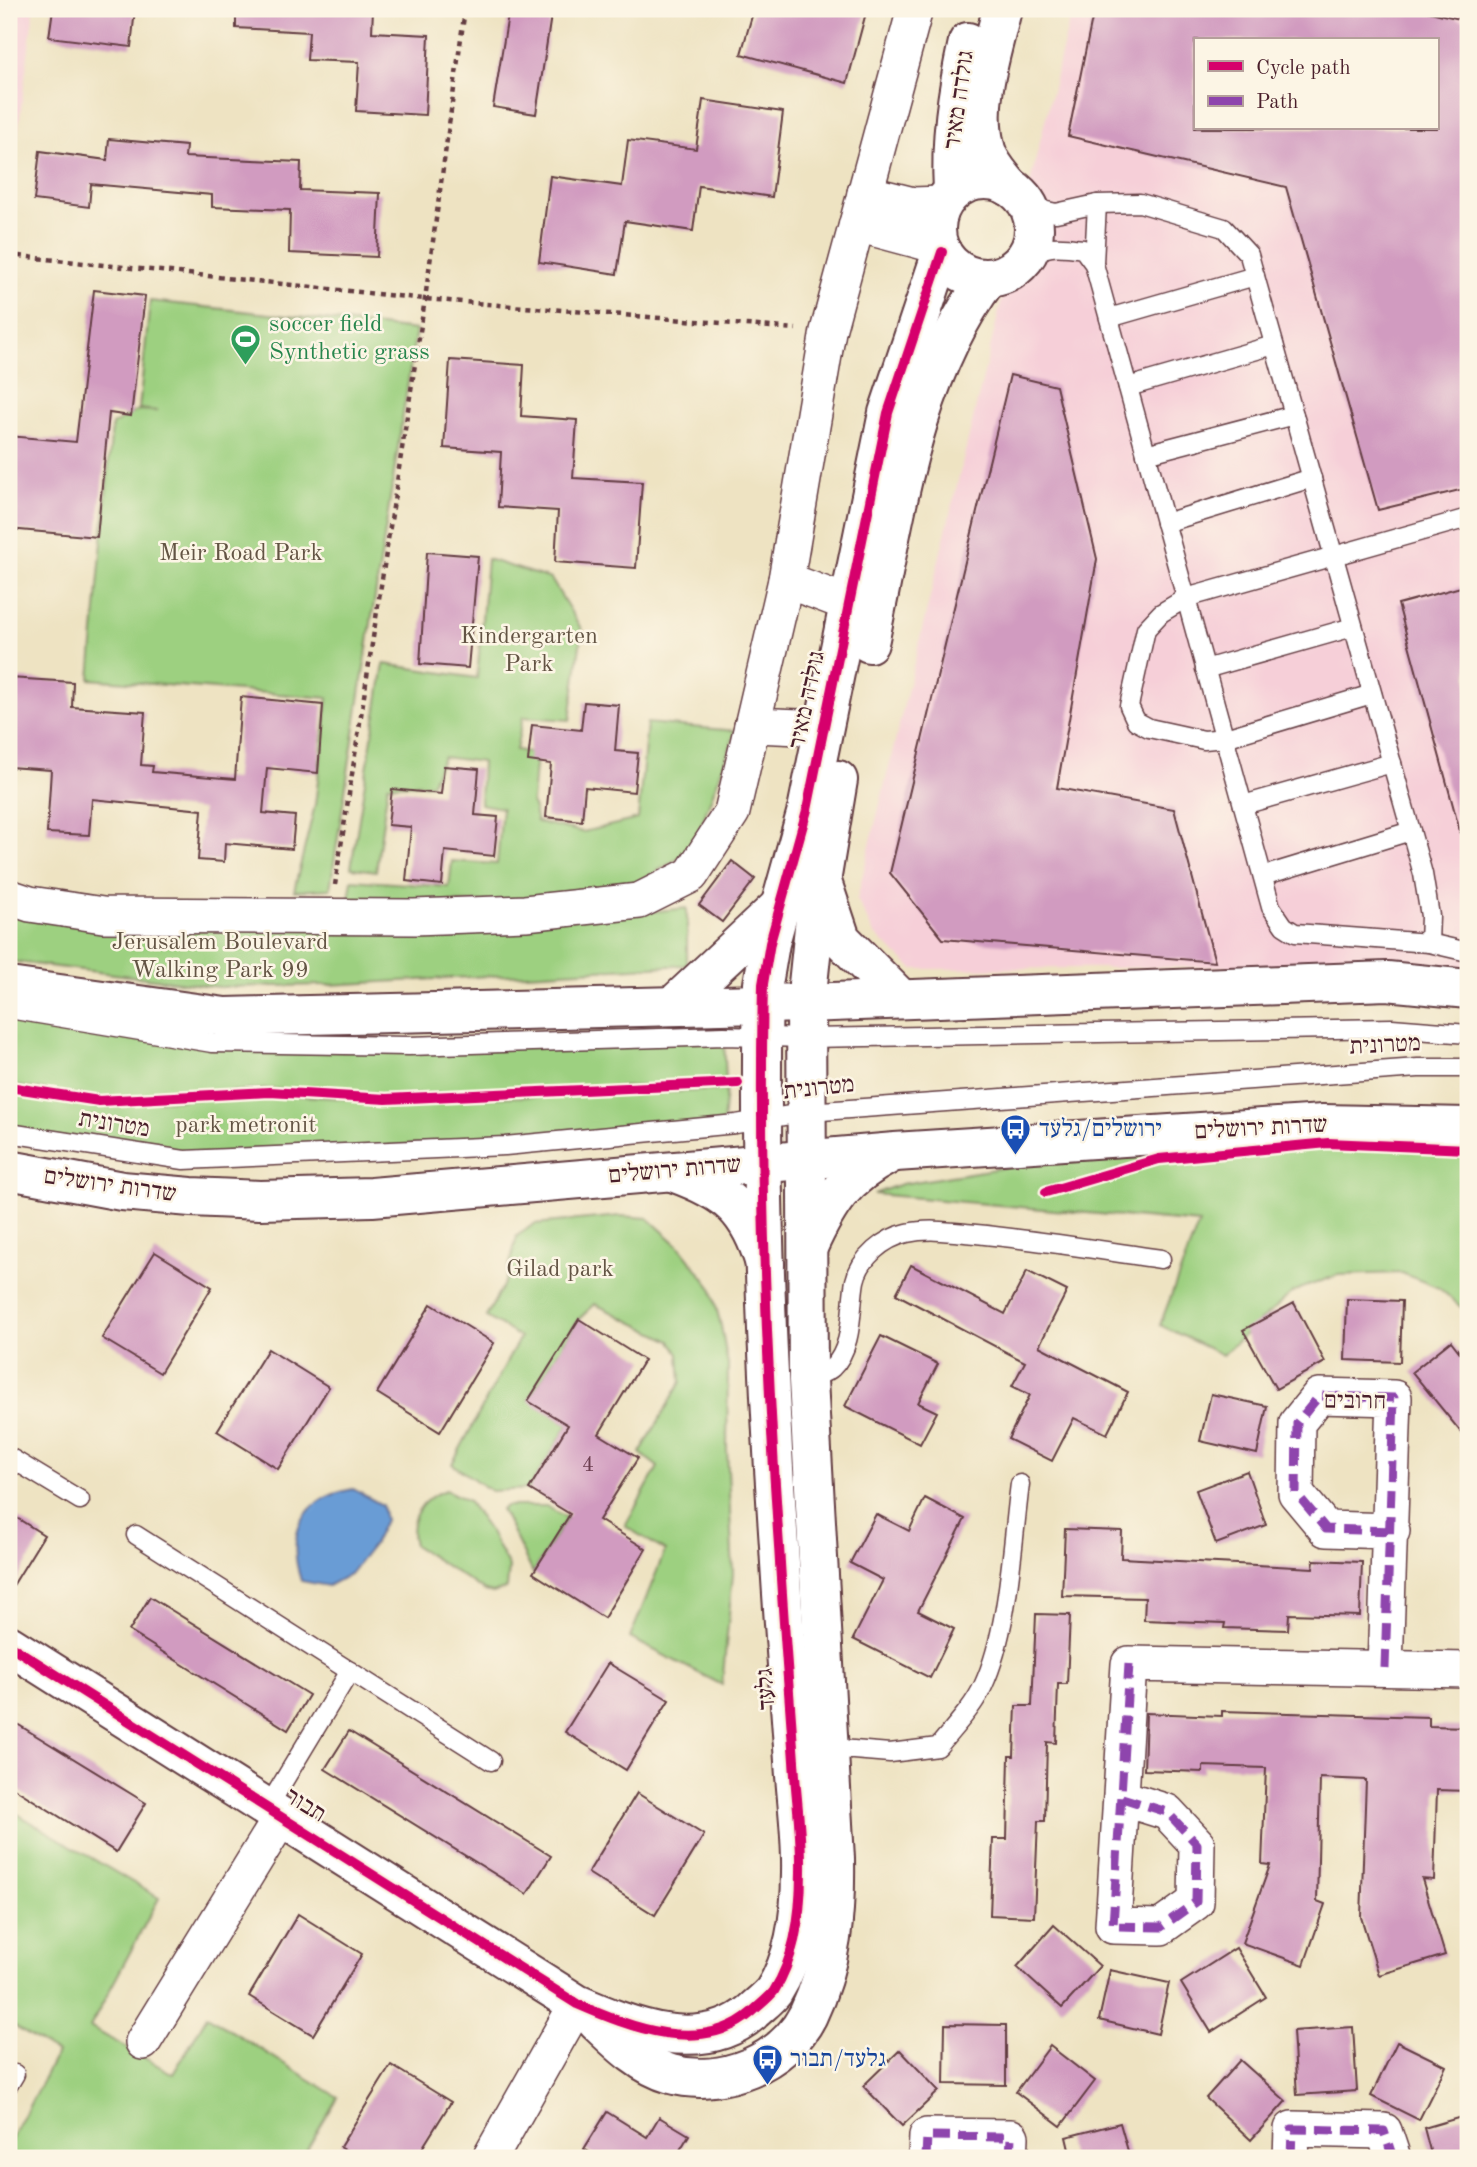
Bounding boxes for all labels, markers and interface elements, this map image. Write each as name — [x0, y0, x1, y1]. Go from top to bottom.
legend — [1194, 38, 1438, 130]
street label: גולדה מאיר — [939, 49, 979, 151]
text: Cycle path — [1256, 58, 1351, 79]
text: Path — [1256, 92, 1299, 113]
place label: soccer field Synthetic grass — [269, 313, 430, 365]
sports icon: soccer field Synthetic grass — [229, 322, 263, 366]
park label: Meir Road Park — [159, 542, 323, 566]
park label: Kindergarten Park — [460, 625, 598, 677]
street label: גולדה מאיר — [784, 648, 830, 751]
park label: Jerusalem Boulevard Walking Park 99 — [111, 931, 329, 983]
street label: מטרונית — [1349, 1032, 1421, 1060]
street label: מטרונית — [782, 1073, 856, 1105]
street label: מטרונית — [77, 1108, 151, 1142]
street label: שדרות ירושלים — [1194, 1112, 1328, 1144]
bus stop icon: ירושלים/גלעד — [999, 1113, 1033, 1157]
park label: park metronit — [175, 1114, 317, 1138]
place label: ירושלים/גלעד — [1039, 1116, 1162, 1142]
street label: שדרות ירושלים — [607, 1151, 743, 1189]
street label: שדרות ירושלים — [42, 1163, 178, 1207]
park label: Gilad park — [506, 1258, 614, 1282]
street label: חרובים — [1324, 1389, 1386, 1415]
house number: 4 — [582, 1455, 594, 1476]
street label: גלעד — [752, 1667, 780, 1711]
street label: תבור — [280, 1784, 330, 1828]
bus stop icon: גלעד/תבור — [750, 2043, 784, 2087]
place label: גלעד/תבור — [790, 2046, 886, 2072]

